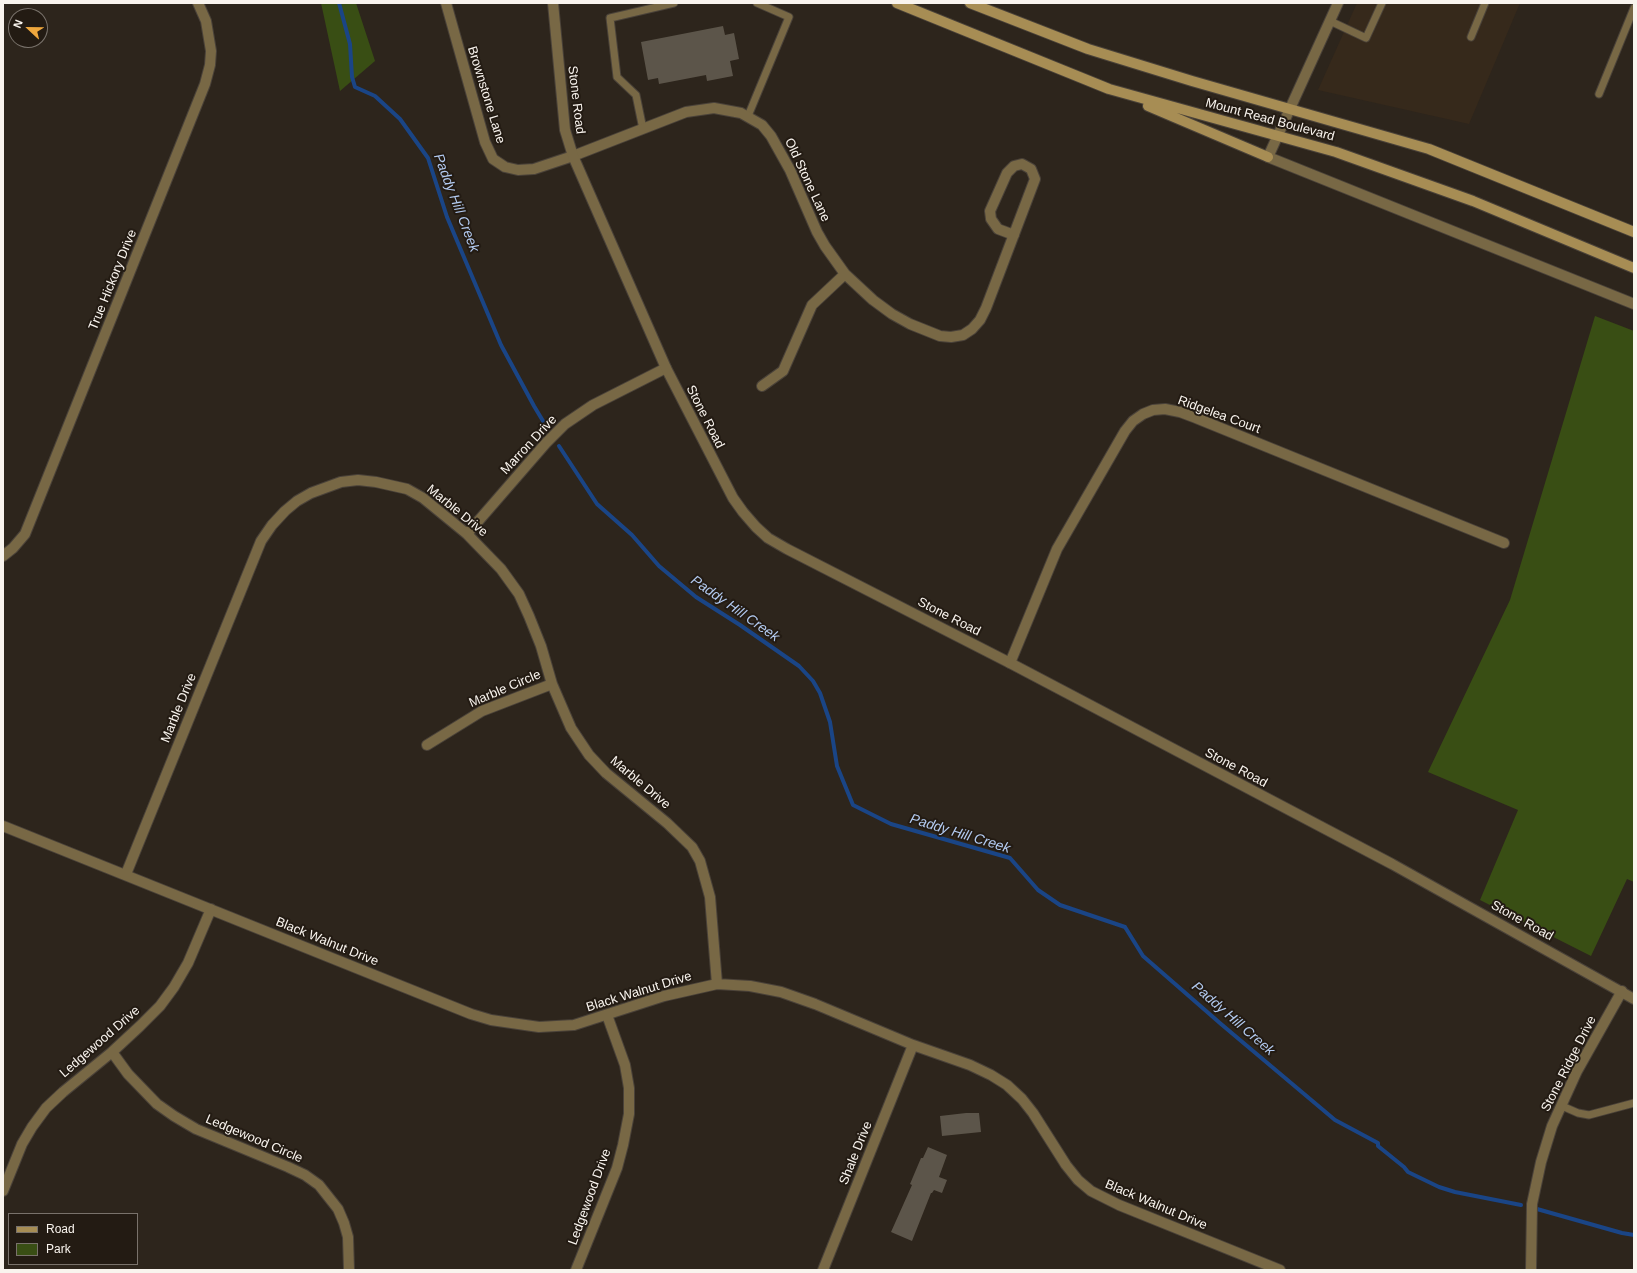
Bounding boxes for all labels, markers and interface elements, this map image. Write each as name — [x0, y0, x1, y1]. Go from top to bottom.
north arrow — [8, 8, 48, 48]
text: N — [11, 18, 25, 30]
street label: Brownstone Lane — [464, 44, 508, 146]
street label: Stone Road — [564, 65, 588, 135]
street label: Mount Read Boulevard — [1204, 95, 1336, 145]
street label: Old Stone Lane — [781, 136, 833, 224]
water label: Paddy Hill Creek — [429, 151, 483, 255]
street label: True Hickory Drive — [86, 227, 140, 333]
street label: Stone Road — [682, 383, 728, 451]
street label: Ridgelea Court — [1176, 393, 1262, 437]
street label: Marron Drive — [498, 412, 560, 478]
street label: Marble Drive — [423, 482, 491, 540]
water label: Paddy Hill Creek — [687, 572, 783, 646]
street label: Stone Road — [915, 594, 983, 640]
street label: Marble Circle — [467, 667, 543, 711]
street label: Marble Drive — [158, 671, 200, 745]
street label: Stone Road — [1202, 745, 1270, 791]
street label: Marble Drive — [607, 753, 673, 813]
water label: Paddy Hill Creek — [908, 811, 1012, 857]
street label: Stone Road — [1488, 898, 1556, 944]
street label: Black Walnut Drive — [273, 914, 381, 970]
street label: Black Walnut Drive — [584, 969, 694, 1015]
water label: Paddy Hill Creek — [1188, 978, 1278, 1060]
street label: Ledgewood Drive — [57, 1003, 143, 1081]
street label: Stone Ridge Drive — [1538, 1013, 1600, 1115]
street label: Ledgewood Circle — [203, 1111, 305, 1167]
street label: Shale Drive — [836, 1119, 876, 1187]
street label: Ledgewood Drive — [565, 1147, 615, 1247]
street label: Black Walnut Drive — [1103, 1176, 1209, 1234]
legend — [8, 1213, 138, 1265]
text: Road — [46, 1222, 75, 1236]
text: Park — [46, 1242, 71, 1256]

